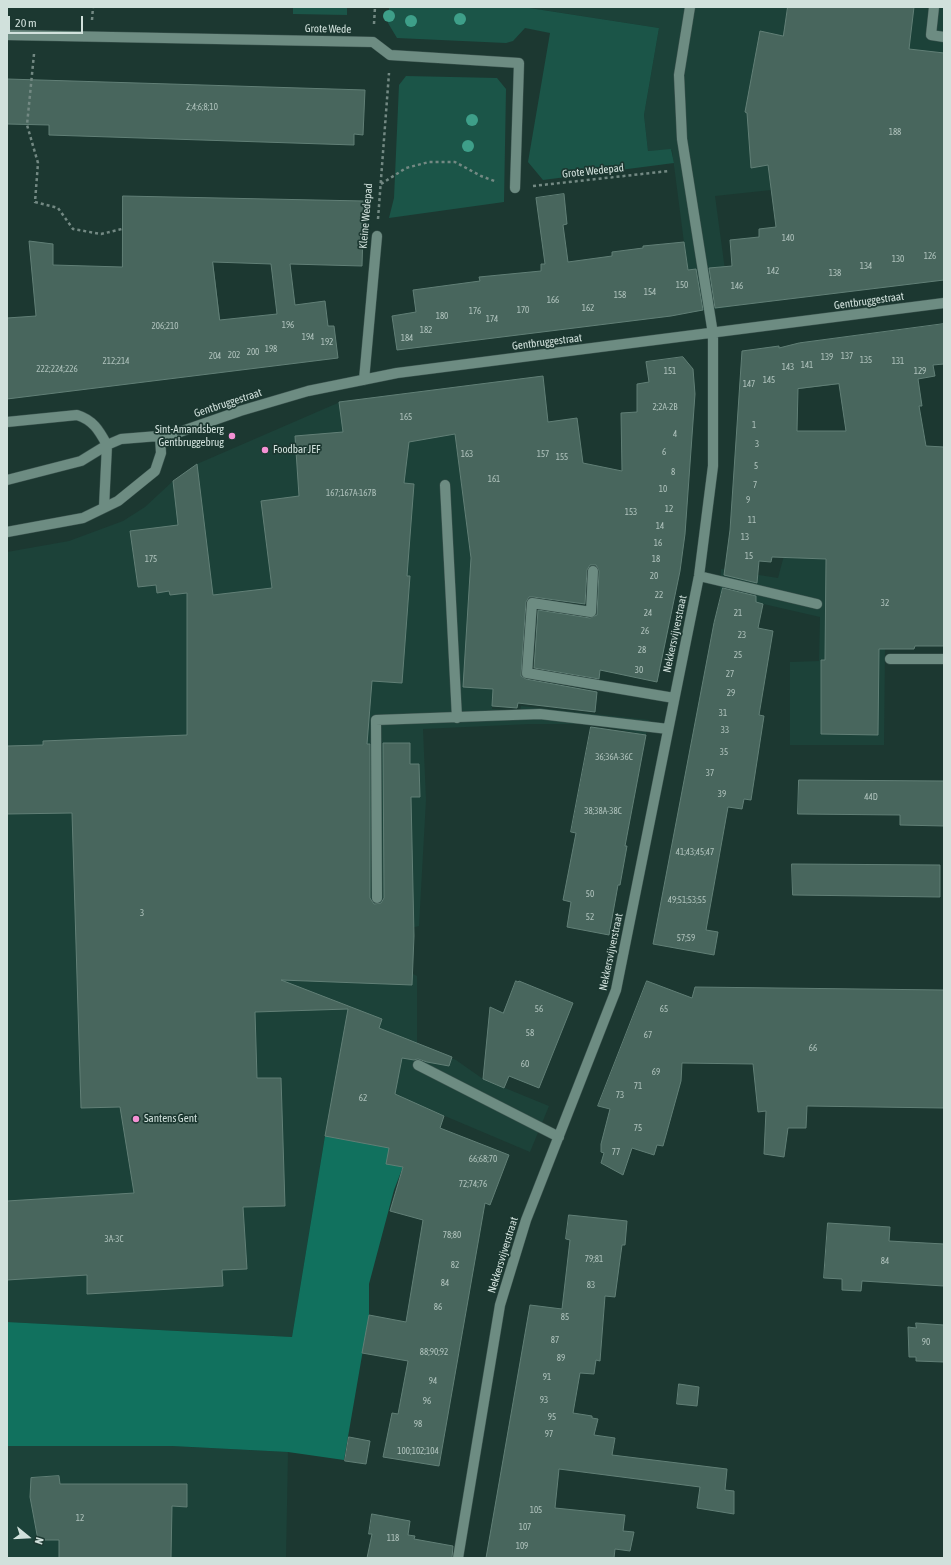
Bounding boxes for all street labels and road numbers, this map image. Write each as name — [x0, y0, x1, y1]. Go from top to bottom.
street label: Grote Wede — [305, 22, 351, 36]
street label: Grote Wedepad — [561, 161, 625, 181]
street label: Kleine Wedepad — [357, 183, 375, 249]
street label: Gentbruggestraat — [833, 290, 905, 312]
street label: Gentbruggestraat — [511, 331, 583, 353]
street label: Gentbruggestraat — [192, 386, 264, 420]
street label: Nekkersvijverstraat — [660, 594, 690, 674]
street label: Nekkersvijverstraat — [596, 912, 626, 992]
street label: Nekkersvijverstraat — [485, 1215, 521, 1295]

